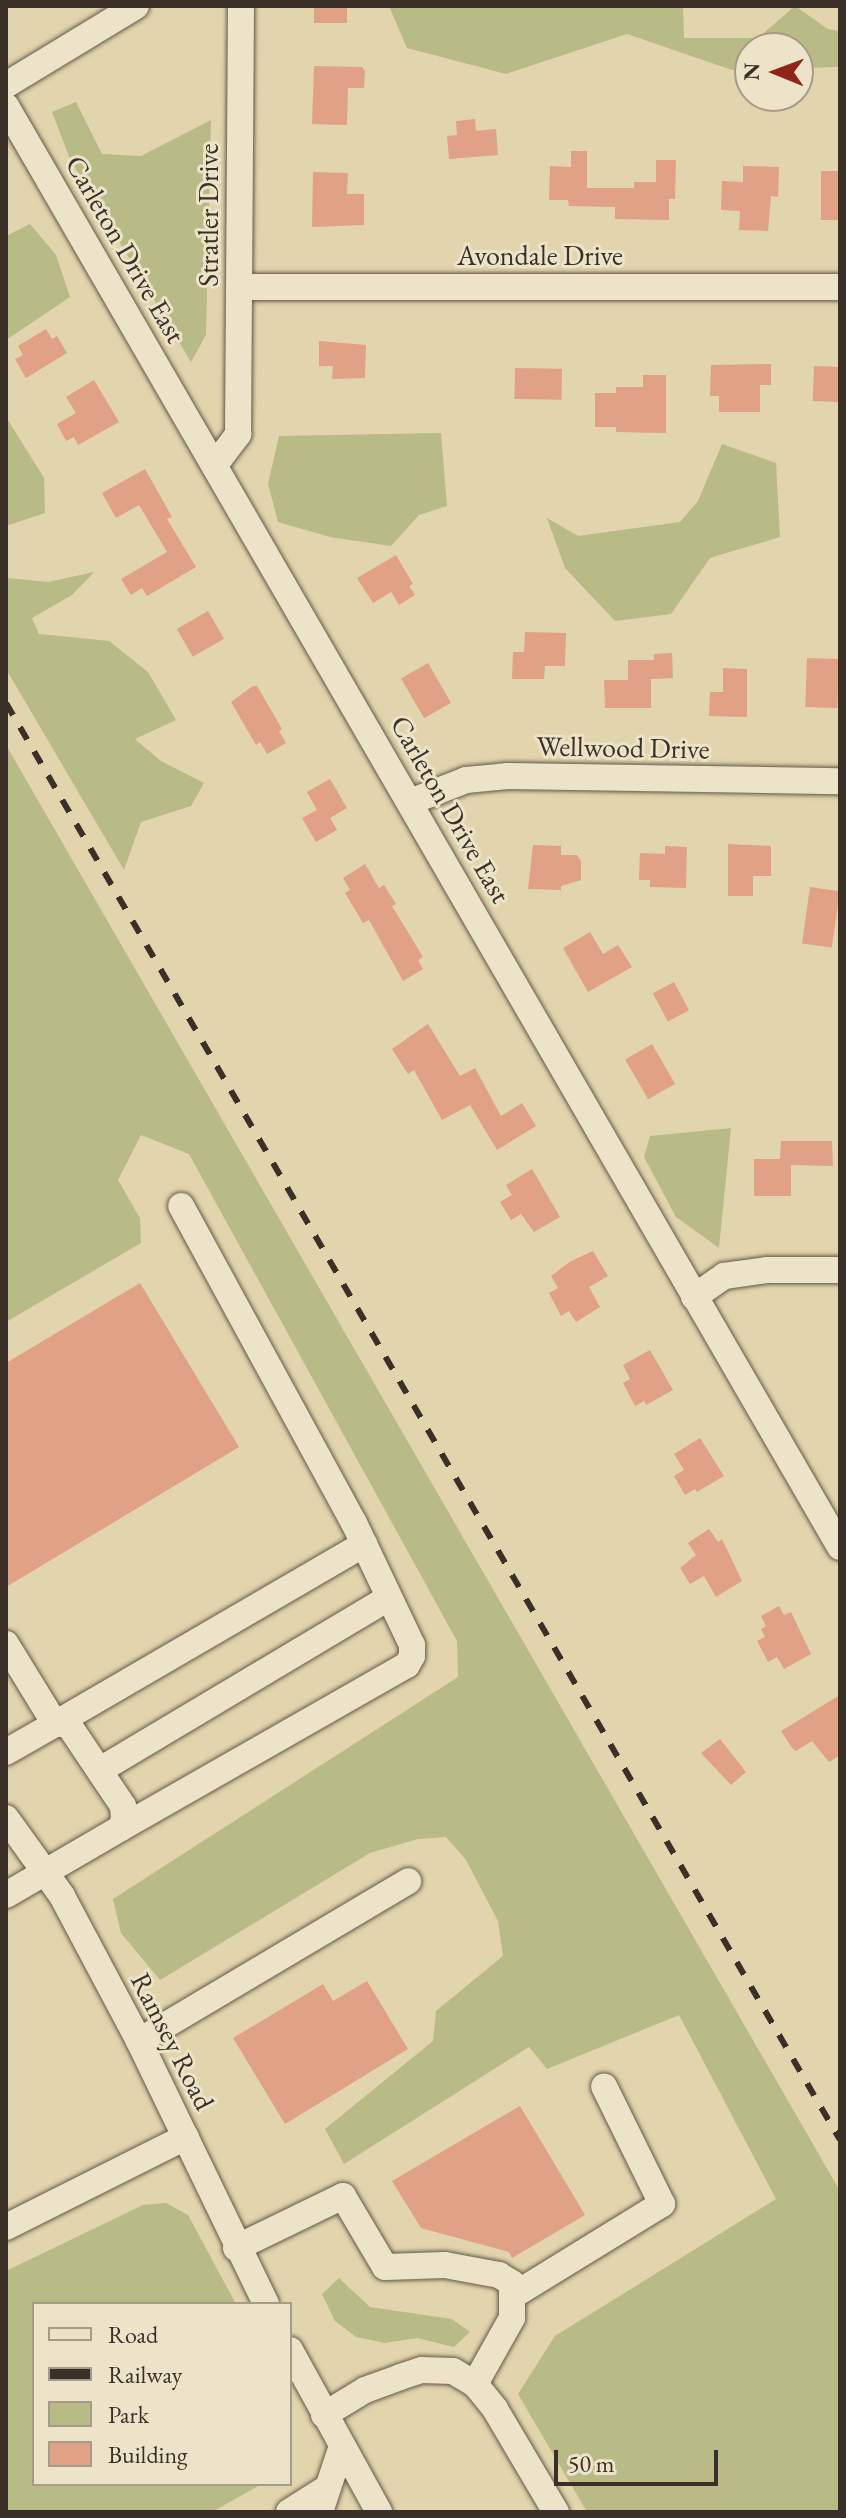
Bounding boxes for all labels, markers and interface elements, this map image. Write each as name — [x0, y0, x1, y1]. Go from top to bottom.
north arrow — [734, 32, 814, 112]
text: N — [737, 62, 766, 81]
street label: Stratler Drive — [191, 143, 225, 287]
street label: Carleton Drive East — [59, 149, 193, 349]
street label: Avondale Drive — [457, 238, 623, 272]
street label: Carleton Drive East — [384, 709, 518, 909]
street label: Wellwood Drive — [536, 729, 710, 765]
street label: Ramsey Road — [124, 1967, 222, 2115]
legend — [32, 2302, 292, 2486]
text: Road — [108, 2319, 158, 2350]
text: Railway — [108, 2359, 182, 2390]
text: Park — [108, 2399, 149, 2430]
scale bar — [558, 2434, 722, 2484]
text: Building — [108, 2439, 188, 2470]
text: 50 m — [568, 2448, 615, 2479]

